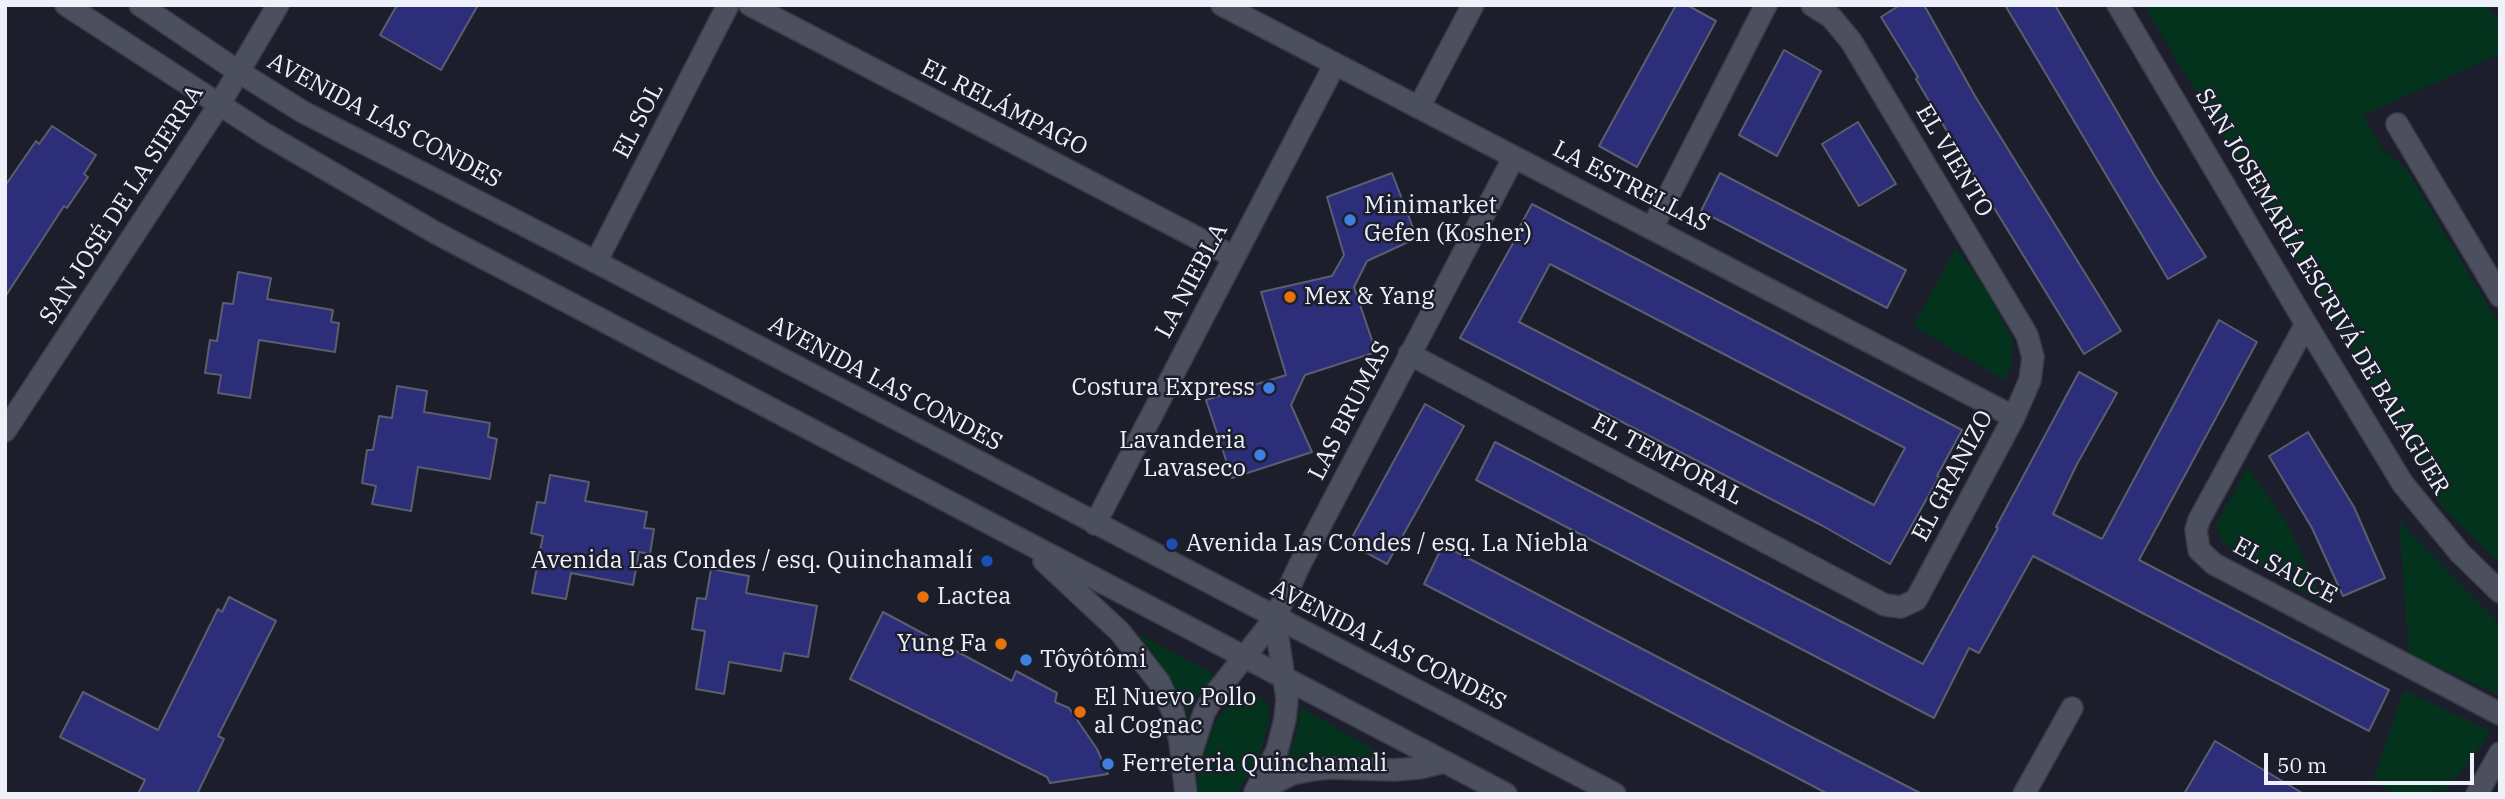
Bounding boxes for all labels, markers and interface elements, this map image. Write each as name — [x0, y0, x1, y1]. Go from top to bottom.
street label: AVENIDA LAS CONDES — [262, 47, 506, 195]
street label: EL RELÁMPAGO — [916, 54, 1092, 162]
street label: EL SOL — [608, 78, 670, 164]
street label: SAN JOSÉ DE LA SIERRA — [34, 80, 210, 330]
street label: SAN JOSEMARÍA ESCRIVÁ DE BALAGUER — [2189, 84, 2455, 500]
street label: EL VIENTO — [1909, 100, 1999, 222]
street label: LA ESTRELLAS — [1548, 135, 1714, 239]
place label: Minimarket Gefen (Kosher) — [1364, 192, 1532, 248]
marker: Minimarket Gefen (Kosher) — [1342, 212, 1358, 228]
street label: LA NIEBLA — [1150, 219, 1234, 343]
place label: Mex & Yang — [1304, 283, 1434, 311]
marker: Mex & Yang — [1282, 289, 1298, 305]
street label: AVENIDA LAS CONDES — [763, 310, 1007, 458]
street label: LAS BRUMAS — [1303, 337, 1397, 485]
place label: Costura Express — [1072, 374, 1255, 402]
marker: Costura Express — [1261, 380, 1277, 396]
street label: EL GRANIZO — [1906, 405, 2000, 547]
street label: EL TEMPORAL — [1587, 408, 1747, 512]
place label: Lavanderia Lavaseco — [1119, 427, 1246, 483]
marker: Lavanderia Lavaseco — [1252, 447, 1268, 463]
place label: Avenida Las Condes / esq. La Niebla — [1186, 530, 1589, 558]
street label: EL SAUCE — [2228, 532, 2342, 610]
marker: Avenida Las Condes / esq. La Niebla — [1164, 536, 1180, 552]
place label: Avenida Las Condes / esq. Quinchamalí — [531, 547, 973, 575]
marker: Avenida Las Condes / esq. Quinchamalí — [979, 553, 995, 569]
street label: AVENIDA LAS CONDES — [1266, 574, 1510, 718]
place label: Lactea — [937, 583, 1011, 611]
marker: Lactea — [915, 589, 931, 605]
place label: Yung Fa — [897, 630, 987, 658]
marker: Yung Fa — [993, 636, 1009, 652]
place label: Tôyôtômi — [1040, 646, 1147, 674]
marker: Tôyôtômi — [1018, 652, 1034, 668]
place label: El Nuevo Pollo al Cognac — [1094, 684, 1256, 740]
marker: El Nuevo Pollo al Cognac — [1072, 704, 1088, 720]
scale bar — [2267, 740, 2477, 784]
place label: Ferreteria Quinchamali — [1122, 750, 1387, 778]
text: 50 m — [2277, 751, 2327, 779]
marker: Ferreteria Quinchamali — [1100, 756, 1116, 772]

